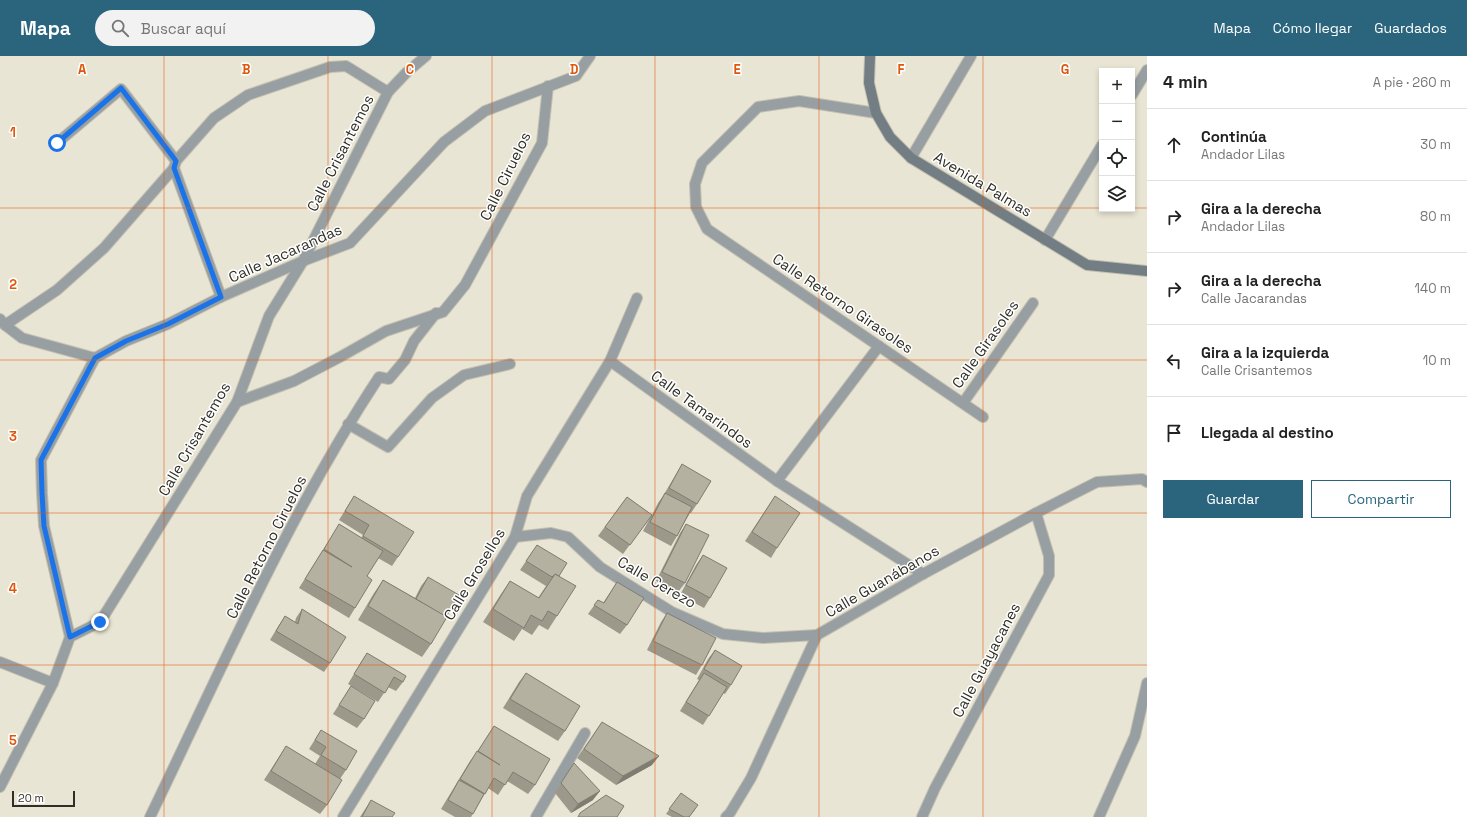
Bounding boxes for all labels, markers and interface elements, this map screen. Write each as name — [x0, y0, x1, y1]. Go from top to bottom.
search box — [95, 10, 375, 46]
text: Mapa — [20, 16, 71, 41]
icon: search — [109, 17, 131, 39]
text: Buscar aquí — [141, 19, 226, 38]
text: Mapa — [1214, 19, 1251, 37]
text: Cómo llegar — [1273, 19, 1352, 37]
text: Guardados — [1374, 19, 1447, 37]
text: A — [78, 61, 87, 78]
text: B — [242, 61, 251, 78]
text: C — [406, 61, 414, 78]
text: D — [570, 61, 579, 78]
text: E — [733, 61, 741, 78]
text: F — [898, 61, 905, 78]
text: G — [1061, 61, 1069, 78]
map controls — [1099, 68, 1135, 212]
button: + — [1099, 68, 1135, 104]
text: 4 min — [1163, 71, 1208, 93]
text: A pie · 260 m — [1373, 74, 1451, 91]
street label: Calle Crisantemos — [302, 91, 378, 214]
button: − — [1099, 104, 1135, 140]
text: 1 — [10, 124, 16, 141]
text: Continúa — [1201, 127, 1267, 146]
street label: Calle Ciruelos — [475, 129, 535, 223]
route start — [48, 134, 66, 152]
icon: ahead — [1163, 134, 1185, 156]
text: 30 m — [1420, 136, 1451, 153]
button: locate — [1099, 140, 1135, 176]
text: Andador Lilas — [1201, 146, 1285, 163]
street label: Avenida Palmas — [930, 147, 1036, 221]
button: layers — [1099, 176, 1135, 212]
text: Gira a la derecha — [1201, 199, 1321, 218]
icon: right — [1163, 206, 1185, 228]
text: 80 m — [1420, 208, 1451, 225]
text: Andador Lilas — [1201, 218, 1285, 235]
street label: Calle Jacarandas — [225, 219, 345, 287]
street label: Calle Retorno Girasoles — [769, 249, 917, 357]
text: Gira a la derecha — [1201, 271, 1321, 290]
text: 2 — [9, 276, 17, 293]
icon: right — [1163, 278, 1185, 300]
text: 140 m — [1415, 280, 1451, 297]
text: Calle Jacarandas — [1201, 290, 1307, 307]
street label: Calle Girasoles — [948, 296, 1023, 392]
text: Gira a la izquierda — [1201, 343, 1329, 362]
icon: left — [1163, 350, 1185, 372]
text: 10 m — [1423, 352, 1451, 369]
text: Calle Crisantemos — [1201, 362, 1312, 379]
street label: Calle Tamarindos — [647, 366, 757, 452]
street label: Calle Crisantemos — [154, 379, 234, 499]
icon: arrive — [1163, 422, 1185, 444]
text: Llegada al destino — [1201, 423, 1334, 442]
text: 3 — [9, 428, 17, 445]
street label: Calle Retorno Ciruelos — [222, 472, 310, 622]
button: Guardar — [1163, 480, 1303, 518]
button: Compartir — [1311, 480, 1451, 518]
street label: Calle Grosellos — [439, 524, 509, 624]
street label: Calle Guanábanos — [822, 541, 942, 621]
street label: Calle Cerezo — [614, 552, 700, 612]
text: 4 — [9, 580, 17, 597]
street label: Calle Guayacanes — [948, 599, 1024, 721]
route end — [91, 613, 109, 631]
text: 5 — [9, 732, 17, 749]
scale bar — [12, 789, 75, 808]
text: 20 m — [18, 791, 44, 805]

